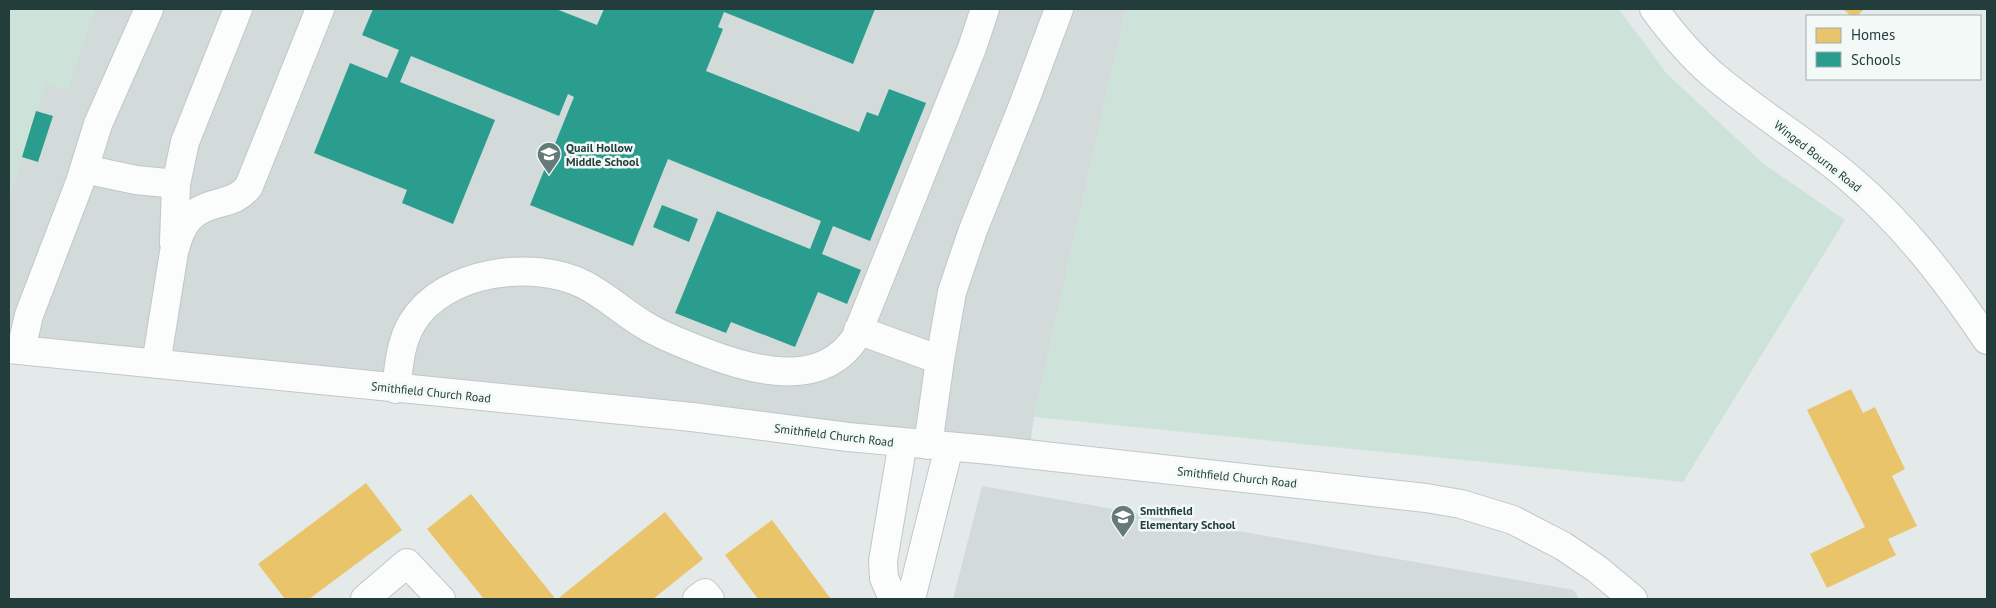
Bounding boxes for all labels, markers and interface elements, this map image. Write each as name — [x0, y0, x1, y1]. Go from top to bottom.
legend — [1806, 15, 1981, 80]
text: Homes — [1851, 25, 1895, 44]
text: Schools — [1851, 50, 1901, 69]
street label: Winged Bourne Road — [1771, 117, 1865, 195]
place label: Quail Hollow Middle School — [566, 140, 639, 169]
school or university icon: Quail Hollow Middle School — [536, 141, 562, 175]
street label: Smithfield Church Road — [370, 378, 492, 406]
street label: Smithfield Church Road — [773, 420, 895, 450]
street label: Smithfield Church Road — [1176, 463, 1298, 491]
place label: Smithfield Elementary School — [1140, 503, 1236, 532]
school or university icon: Smithfield Elementary School — [1110, 504, 1136, 538]

